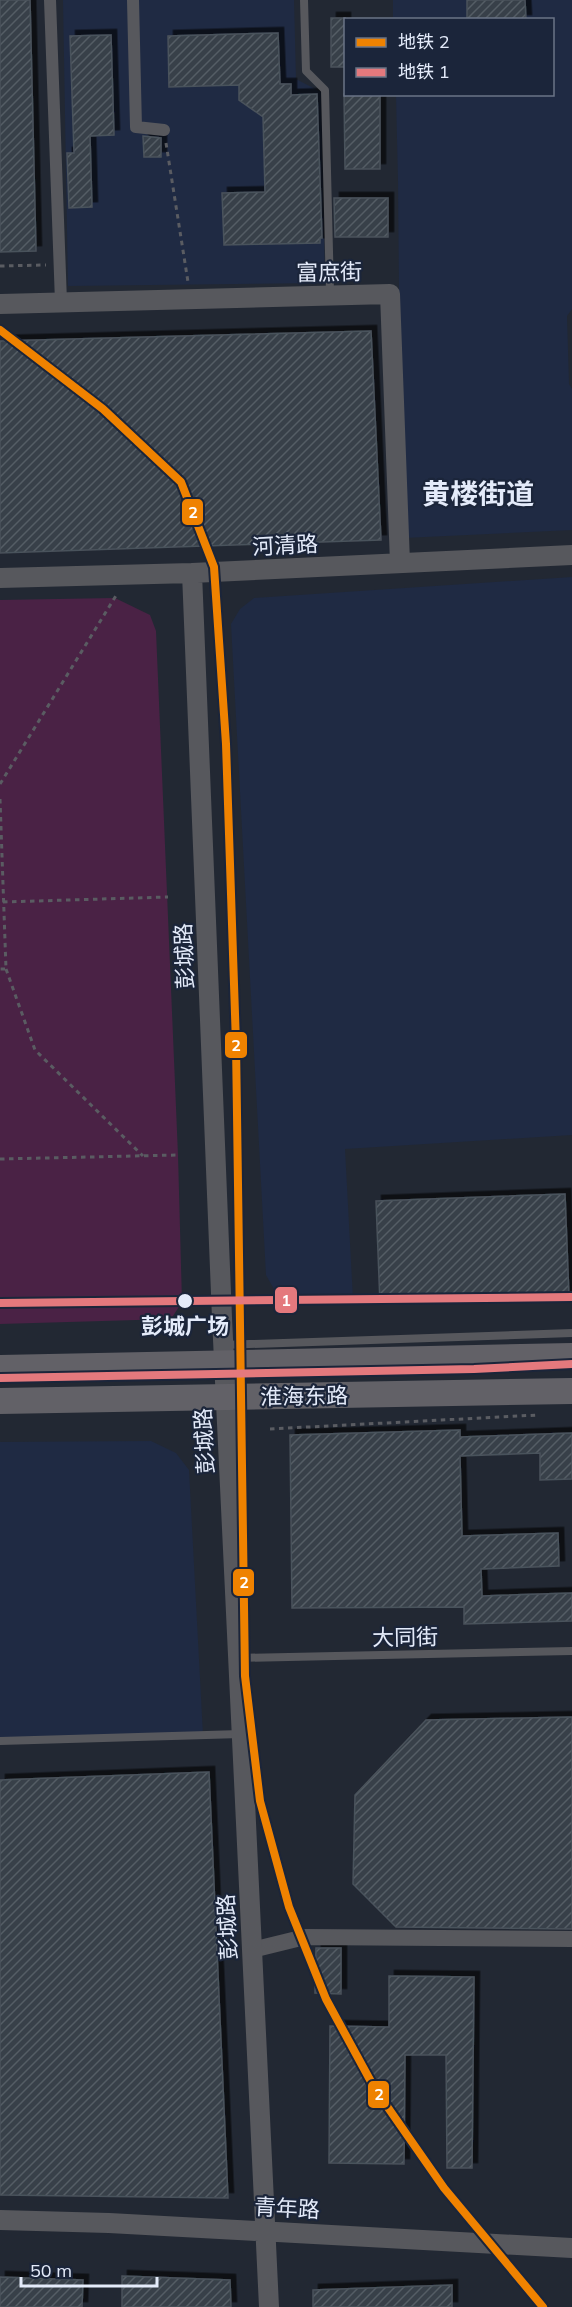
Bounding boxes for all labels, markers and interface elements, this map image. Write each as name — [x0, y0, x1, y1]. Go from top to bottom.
legend — [344, 18, 554, 96]
text: 地铁 2 — [398, 30, 450, 53]
text: 地铁 1 — [398, 60, 450, 83]
street label: 富庶街 — [296, 257, 362, 287]
district label: 黄楼街道 — [422, 476, 534, 511]
line badge: 2 — [181, 498, 204, 526]
text: 2 — [188, 502, 198, 522]
street label: 河清路 — [251, 529, 319, 561]
street label: 彭城路 — [169, 923, 199, 989]
line badge: 2 — [224, 1031, 248, 1059]
text: 2 — [231, 1035, 241, 1055]
line badge: 1 — [274, 1286, 298, 1314]
text: 1 — [281, 1290, 291, 1310]
marker: 彭城广场 — [176, 1292, 194, 1310]
place label: 彭城广场 — [141, 1312, 229, 1340]
street label: 淮海东路 — [260, 1381, 348, 1411]
street label: 彭城路 — [188, 1407, 220, 1475]
line badge: 2 — [232, 1568, 255, 1597]
text: 2 — [239, 1572, 249, 1592]
street label: 大同街 — [372, 1622, 438, 1652]
street label: 彭城路 — [211, 1893, 243, 1961]
line badge: 2 — [367, 2080, 390, 2109]
text: 2 — [374, 2084, 384, 2104]
street label: 青年路 — [253, 2192, 321, 2224]
scale bar — [21, 2250, 158, 2288]
text: 50 m — [30, 2259, 72, 2282]

